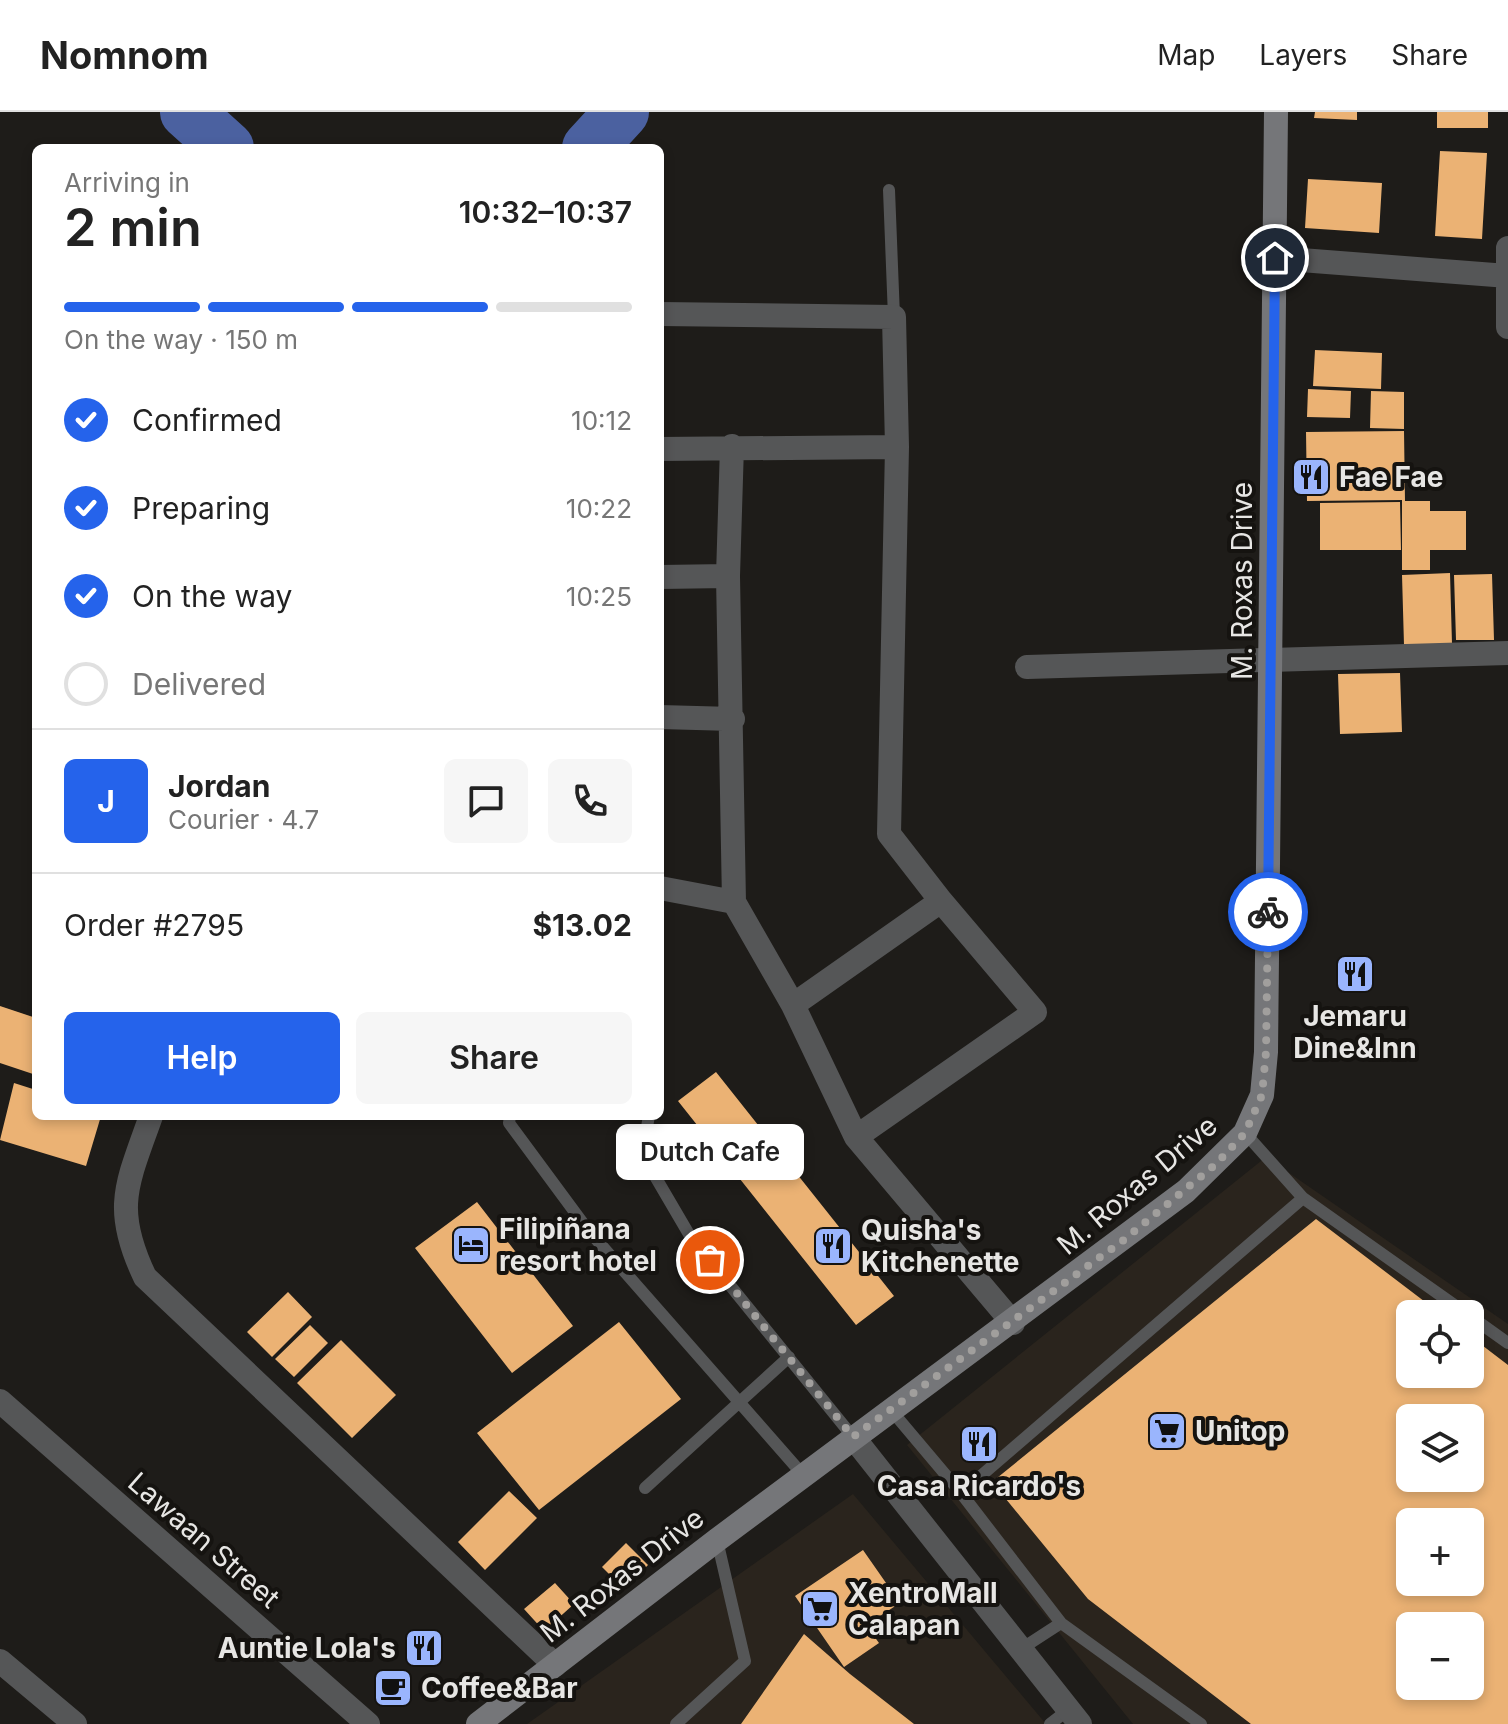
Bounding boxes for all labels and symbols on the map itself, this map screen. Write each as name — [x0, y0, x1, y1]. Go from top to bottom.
pin — [1241, 224, 1309, 292]
restaurant icon: Fae Fae — [1290, 456, 1332, 498]
place label: Fae Fae — [1339, 460, 1443, 494]
street label: M. Roxas Drive — [1225, 482, 1259, 680]
courier — [1228, 872, 1308, 952]
restaurant icon: Jemaru Dine&Inn — [1334, 953, 1376, 995]
place label: Jemaru Dine&Inn — [1293, 999, 1417, 1065]
street label: M. Roxas Drive — [1050, 1108, 1224, 1262]
callout: Dutch Cafe — [616, 1124, 804, 1180]
place label: Filipiñana resort hotel — [499, 1212, 657, 1278]
place label: Quisha's Kitchenette — [861, 1213, 1020, 1279]
hotel icon: Filipiñana resort hotel — [450, 1224, 492, 1266]
restaurant icon: Quisha's Kitchenette — [812, 1225, 854, 1267]
pin — [676, 1226, 744, 1294]
supermarket icon: Unitop — [1146, 1410, 1188, 1452]
place label: Unitop — [1195, 1414, 1285, 1448]
restaurant icon: Casa Ricardo's — [958, 1423, 1000, 1465]
street label: Lawaan Street — [121, 1465, 287, 1615]
place label: Casa Ricardo's — [877, 1469, 1081, 1503]
street label: M. Roxas Drive — [533, 1501, 711, 1649]
place label: XentroMall Calapan — [848, 1576, 998, 1642]
supermarket icon: XentroMall Calapan — [799, 1588, 841, 1630]
restaurant icon: Auntie Lola's — [403, 1627, 445, 1669]
place label: Auntie Lola's — [218, 1631, 396, 1665]
cafe icon: Coffee&Bar — [372, 1667, 414, 1709]
place label: Coffee&Bar — [421, 1671, 578, 1705]

